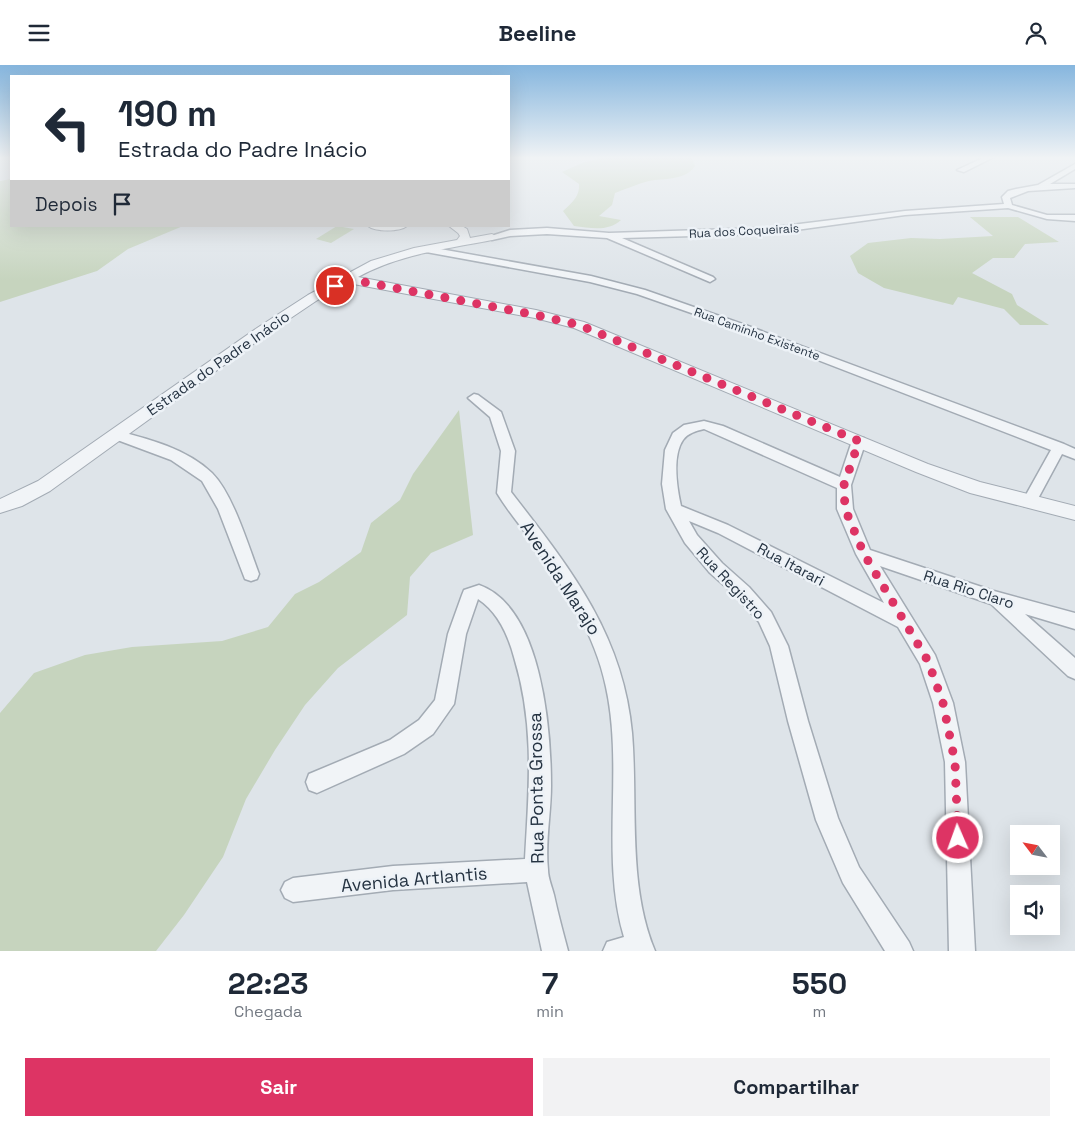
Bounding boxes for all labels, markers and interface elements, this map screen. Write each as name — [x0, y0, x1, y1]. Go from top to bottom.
icon: menu — [25, 19, 53, 47]
text: Beeline — [499, 19, 576, 47]
icon: person — [1022, 19, 1050, 47]
text: 190 m — [118, 92, 217, 136]
icon: left — [35, 95, 100, 160]
text: Estrada do Padre Inácio — [118, 135, 367, 163]
icon: arrive — [108, 190, 136, 218]
text: Depois — [35, 192, 98, 217]
street label: Rua dos Coqueirais — [689, 220, 799, 242]
pin — [314, 265, 356, 307]
icon: arrive — [321, 272, 349, 300]
street label: Rua Caminho Existente — [692, 304, 822, 364]
street label: Estrada do Padre Inácio — [143, 306, 293, 420]
street label: Avenida Marajo — [516, 517, 606, 639]
street label: Rua Itarari — [754, 538, 828, 590]
street label: Rua Registro — [693, 543, 769, 623]
street label: Rua Rio Claro — [921, 565, 1017, 613]
street label: Rua Ponta Grossa — [523, 712, 549, 864]
position arrow — [931, 811, 983, 863]
north arrow — [1010, 825, 1060, 875]
map controls — [1010, 825, 1060, 935]
street label: Avenida Artlantis — [340, 861, 488, 897]
button: sound — [1010, 885, 1060, 935]
text: 22:23 — [228, 964, 308, 1003]
text: 7 — [542, 964, 558, 1003]
text: 550 — [792, 964, 847, 1003]
text: Chegada — [234, 1001, 302, 1022]
text: min — [536, 1001, 564, 1022]
text: m — [813, 1001, 826, 1022]
button: Sair — [25, 1058, 533, 1116]
button: Compartilhar — [543, 1058, 1050, 1116]

